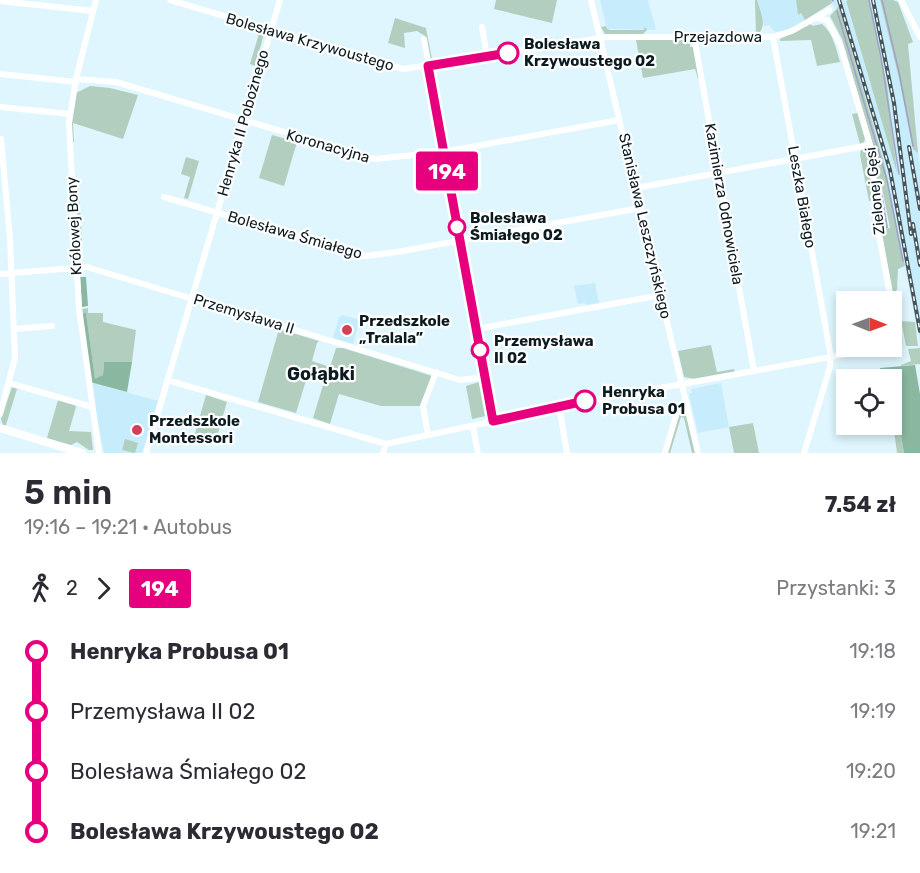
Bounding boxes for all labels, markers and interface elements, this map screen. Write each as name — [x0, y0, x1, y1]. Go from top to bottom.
street label: Bolesława Krzywoustego — [224, 9, 396, 75]
street label: Przejazdowa — [674, 28, 762, 46]
place label: Bolesława Krzywoustego 02 — [524, 35, 655, 70]
marker: Bolesława Krzywoustego 02 — [497, 42, 519, 64]
street label: Henryka II Pobożnego — [213, 48, 273, 198]
street label: Kazimierza Odnowiciela — [701, 122, 747, 286]
street label: Koronacyjna — [284, 125, 372, 167]
street label: Stanisława Leszczyńskiego — [615, 131, 675, 321]
street label: Leszka Białego — [784, 144, 820, 250]
street label: Zielonej Gęsi — [861, 146, 889, 236]
line badge: 194 — [412, 152, 482, 190]
text: 194 — [428, 159, 466, 184]
street label: Królowej Bony — [62, 176, 86, 276]
street label: Bolesława Śmiałego — [226, 207, 364, 263]
place label: Bolesława Śmiałego 02 — [470, 209, 563, 244]
marker: Bolesława Śmiałego 02 — [448, 218, 466, 236]
street label: Przemysława II — [191, 290, 297, 338]
north arrow — [836, 291, 902, 357]
map controls — [836, 291, 902, 435]
place label: Przedszkole „Tralala” — [359, 312, 450, 347]
marker: Przedszkole „Tralala” — [340, 323, 354, 337]
place label: Przemysława II 02 — [494, 332, 594, 367]
marker: Przemysława II 02 — [471, 341, 489, 359]
district label: Gołąbki — [287, 363, 355, 385]
button: locate — [836, 369, 902, 435]
place label: Henryka Probusa 01 — [602, 383, 685, 418]
marker: Henryka Probusa 01 — [574, 390, 596, 412]
place label: Przedszkole Montessori — [149, 412, 240, 447]
marker: Przedszkole Montessori — [130, 423, 144, 437]
text: 5 min — [24, 473, 112, 512]
text: 7.54 zł — [825, 491, 896, 518]
text: 19:16 – 19:21 · Autobus — [24, 515, 232, 539]
icon: walk — [24, 572, 57, 605]
icon: forward — [87, 572, 120, 605]
text: 2 — [66, 576, 78, 600]
text: 194 — [141, 576, 179, 601]
text: Przystanki: 3 — [776, 576, 896, 600]
text: Henryka Probusa 01 — [70, 638, 289, 665]
text: 19:18 — [849, 639, 896, 663]
text: Przemysława II 02 — [70, 698, 255, 725]
text: 19:19 — [850, 699, 896, 723]
text: Bolesława Śmiałego 02 — [70, 758, 306, 785]
text: 19:20 — [846, 759, 896, 783]
text: Bolesława Krzywoustego 02 — [70, 818, 379, 845]
text: 19:21 — [850, 819, 896, 843]

